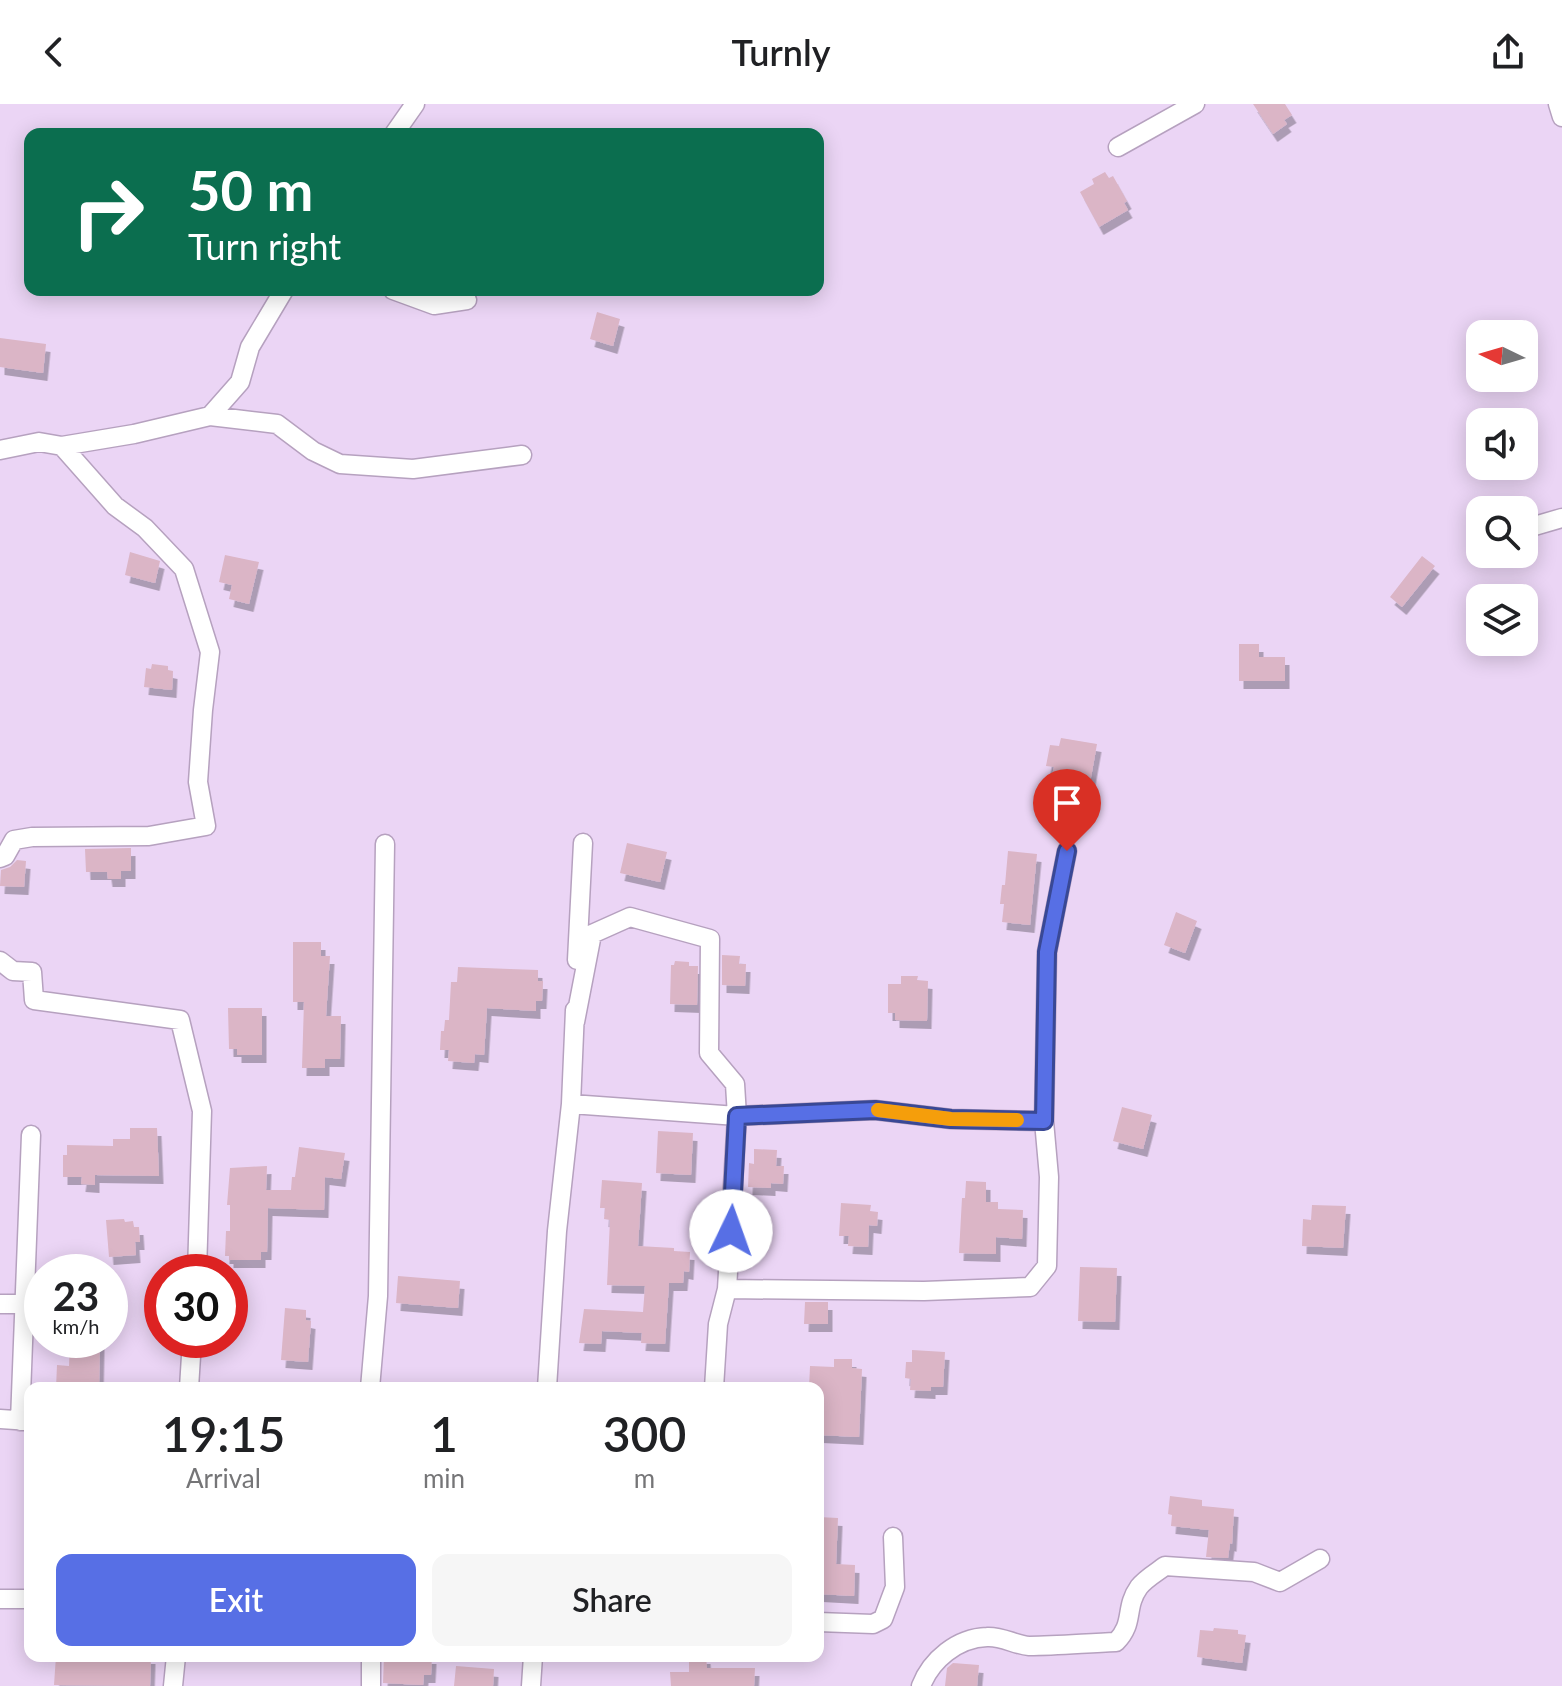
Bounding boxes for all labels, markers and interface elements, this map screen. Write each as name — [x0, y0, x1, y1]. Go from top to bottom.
icon: back — [32, 30, 76, 74]
text: Turnly — [731, 30, 831, 74]
icon: share — [1486, 30, 1530, 74]
text: 50 m — [188, 156, 313, 223]
icon: right — [56, 160, 160, 264]
text: Turn right — [188, 224, 341, 268]
north arrow — [1466, 320, 1538, 392]
map controls — [1466, 320, 1538, 656]
button: sound — [1466, 408, 1538, 480]
button: search — [1466, 496, 1538, 568]
button: layers — [1466, 584, 1538, 656]
pin — [1033, 769, 1101, 851]
icon: arrive — [1045, 781, 1089, 825]
position arrow — [689, 1189, 773, 1273]
speed limit sign: 30 — [144, 1254, 248, 1358]
text: 23 — [53, 1272, 99, 1320]
text: km/h — [53, 1314, 99, 1338]
text: 19:15 — [162, 1405, 285, 1462]
text: 1 — [430, 1405, 458, 1462]
text: 300 — [603, 1405, 686, 1462]
text: Arrival — [186, 1462, 261, 1494]
text: min — [423, 1462, 465, 1494]
text: m — [634, 1462, 655, 1494]
button: Exit — [56, 1554, 416, 1646]
button: Share — [432, 1554, 792, 1646]

